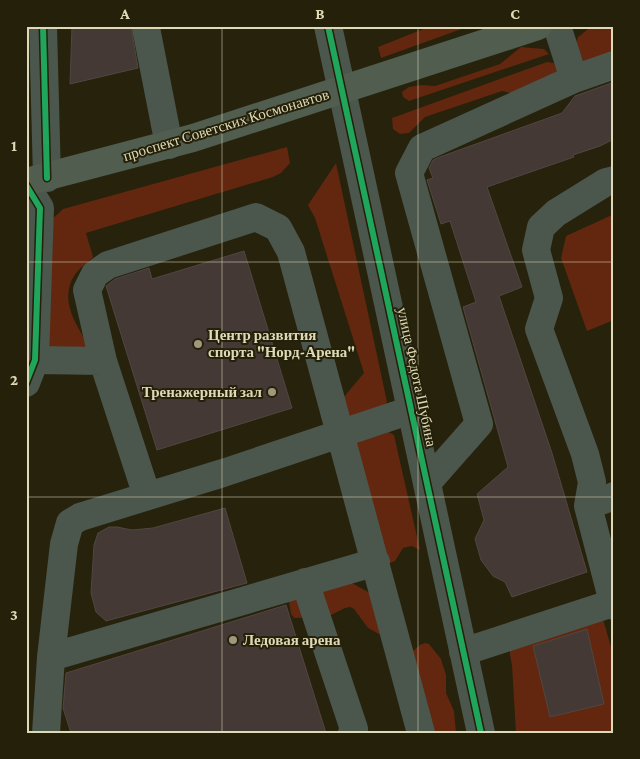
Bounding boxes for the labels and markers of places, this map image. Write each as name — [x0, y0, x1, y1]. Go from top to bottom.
place label: Центр развития спорта "Норд-Арена" — [208, 327, 355, 360]
marker: Центр развития спорта "Норд-Арена" — [192, 338, 204, 350]
place label: Тренажерный зал — [142, 384, 263, 400]
marker: Тренажерный зал — [266, 386, 278, 398]
place label: Ледовая арена — [243, 632, 341, 648]
marker: Ледовая арена — [227, 634, 239, 646]

